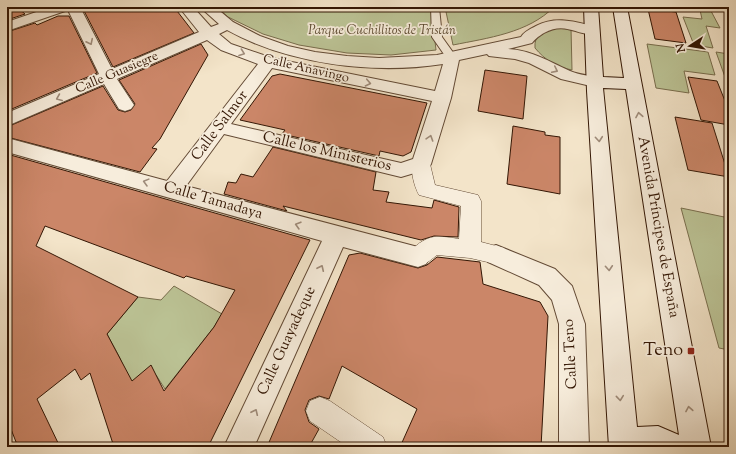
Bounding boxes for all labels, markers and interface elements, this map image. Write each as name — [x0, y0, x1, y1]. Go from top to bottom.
park label: Parque Cuchillitos de Tristán — [308, 22, 456, 40]
north arrow — [670, 26, 710, 66]
one-way arrow — [85, 38, 93, 45]
text: N — [672, 42, 690, 55]
street label: Calle Guasiegre — [73, 47, 161, 99]
one-way arrow — [239, 48, 246, 56]
street label: Calle Añavingo — [261, 50, 351, 88]
one-way arrow — [550, 65, 558, 73]
one-way arrow — [365, 78, 372, 87]
street label: Calle Salmor — [187, 86, 254, 166]
one-way arrow — [55, 93, 63, 101]
one-way arrow — [635, 112, 644, 118]
street label: Calle los Ministerios — [261, 127, 394, 177]
one-way arrow — [425, 134, 433, 141]
street label: Avenida Príncipes de España — [632, 135, 684, 320]
one-way arrow — [594, 136, 603, 142]
street label: Calle Tamadaya — [161, 177, 265, 225]
one-way arrow — [143, 178, 150, 187]
one-way arrow — [295, 221, 302, 230]
one-way arrow — [316, 265, 324, 272]
one-way arrow — [604, 265, 613, 271]
street label: Calle Guayadeque — [253, 283, 321, 399]
street label: Calle Teno — [559, 318, 583, 390]
place label: Teno — [643, 338, 683, 364]
marker: Teno — [686, 346, 696, 356]
one-way arrow — [615, 395, 624, 401]
one-way arrow — [685, 406, 694, 412]
one-way arrow — [250, 408, 258, 416]

